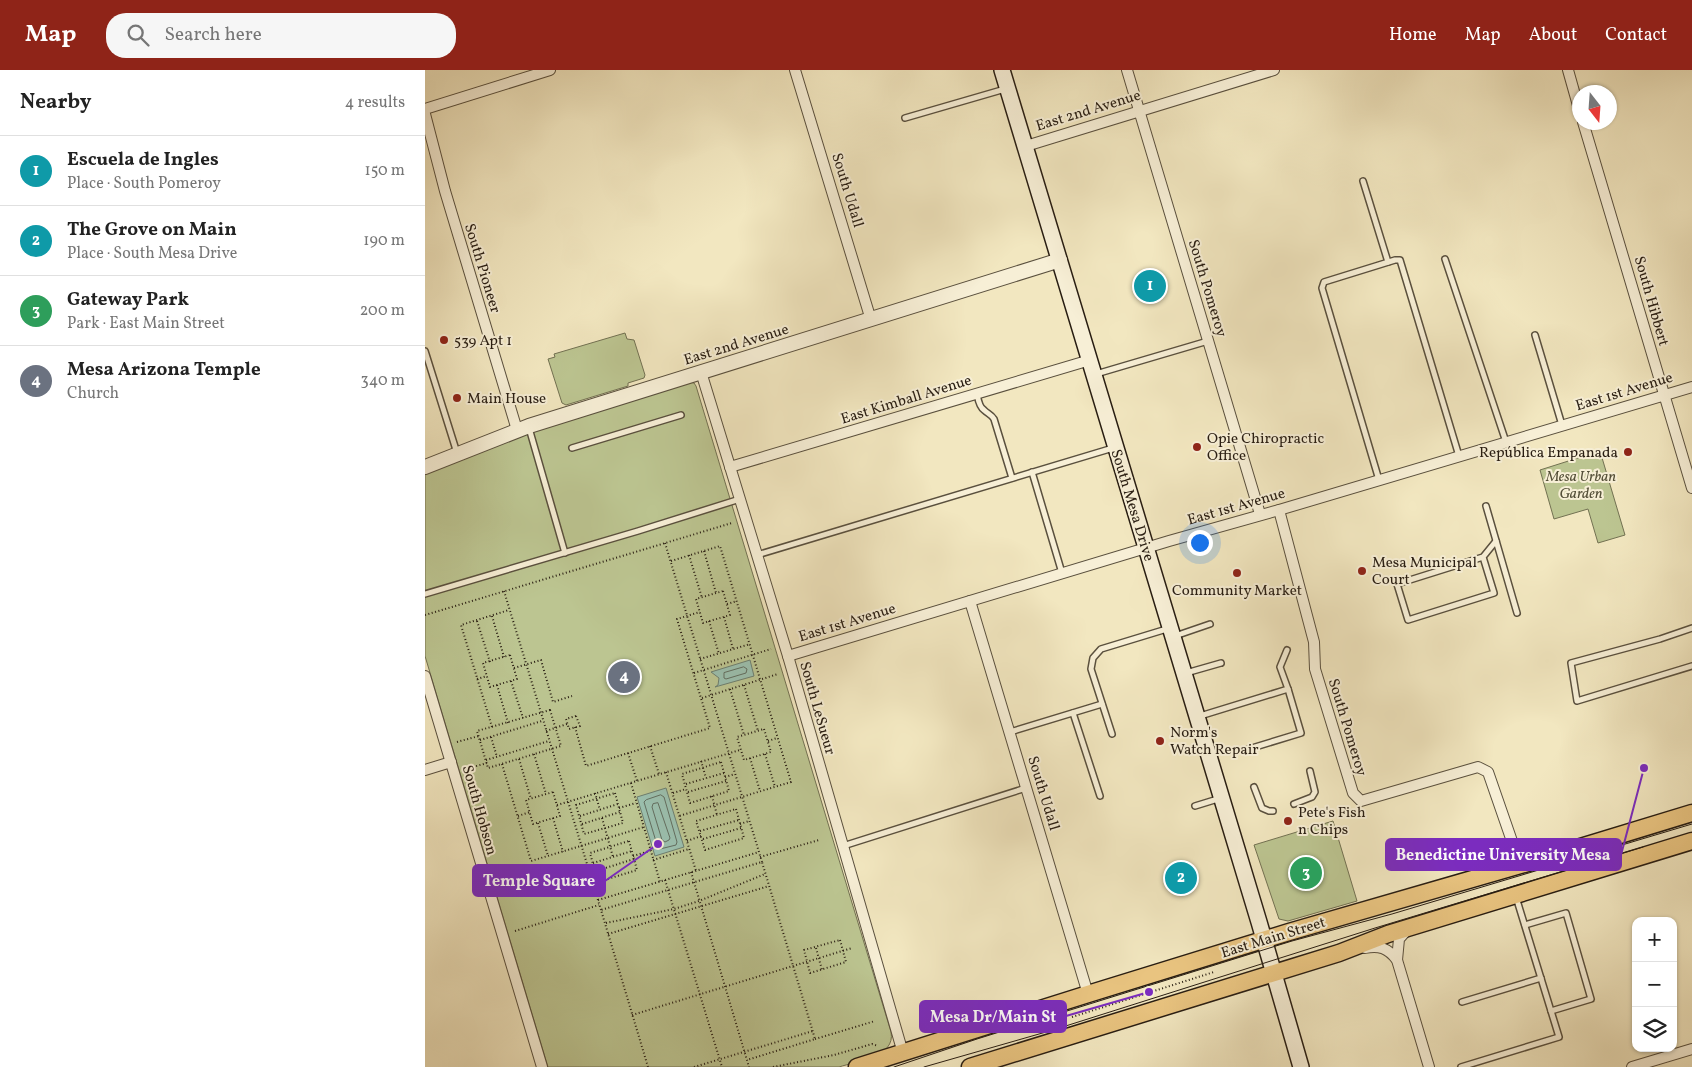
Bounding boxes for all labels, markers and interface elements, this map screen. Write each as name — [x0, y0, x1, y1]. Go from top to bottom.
search box — [106, 13, 456, 58]
text: Map — [25, 18, 76, 52]
icon: search — [124, 21, 152, 49]
text: Search here — [164, 22, 262, 48]
text: Home — [1389, 23, 1437, 48]
text: Map — [1465, 23, 1501, 48]
text: About — [1529, 23, 1577, 48]
text: Contact — [1605, 23, 1667, 48]
north arrow — [1572, 85, 1617, 130]
street label: East 2nd Avenue — [1033, 86, 1143, 137]
text: Nearby — [20, 88, 91, 117]
text: 4 results — [345, 92, 405, 114]
text: Escuela de Ingles — [67, 147, 219, 173]
street label: South Udall — [825, 151, 868, 230]
text: 1 — [33, 160, 39, 182]
text: 150 m — [364, 160, 405, 182]
text: Place · South Pomeroy — [67, 173, 221, 195]
text: The Grove on Main — [67, 217, 237, 243]
street label: South Pioneer — [458, 221, 505, 316]
text: 2 — [32, 230, 40, 252]
text: 190 m — [363, 230, 405, 252]
street label: South Pomeroy — [1182, 237, 1231, 340]
text: Place · South Mesa Drive — [67, 243, 237, 265]
street label: South Hibbert — [1628, 254, 1673, 349]
pin: 1 — [1134, 267, 1166, 305]
text: Gateway Park — [67, 287, 189, 313]
text: 3 — [32, 300, 40, 322]
text: 200 m — [360, 300, 405, 322]
text: Park · East Main Street — [67, 313, 225, 335]
street label: East 2nd Avenue — [681, 320, 791, 371]
place label: 539 Apt 1 — [454, 331, 512, 352]
marker: 539 Apt 1 — [438, 334, 450, 346]
text: Mesa Arizona Temple — [67, 357, 261, 383]
street label: East 1st Avenue — [1573, 368, 1676, 417]
text: 4 — [31, 370, 41, 392]
text: 340 m — [361, 370, 405, 392]
street label: East Kimball Avenue — [838, 371, 974, 430]
text: Church — [67, 383, 119, 405]
place label: Main House — [467, 389, 546, 410]
marker: Main House — [451, 392, 463, 404]
place label: Opie Chiropractic Office — [1207, 429, 1325, 467]
marker: Opie Chiropractic Office — [1191, 441, 1203, 453]
place label: República Empanada — [1479, 443, 1618, 464]
marker: República Empanada — [1622, 446, 1634, 458]
street label: South Mesa Drive — [1105, 447, 1159, 564]
park label: Mesa Urban Garden — [1545, 467, 1616, 505]
street label: East 1st Avenue — [1185, 483, 1288, 531]
your location — [1187, 530, 1213, 556]
place label: Mesa Municipal Court — [1372, 553, 1477, 591]
marker: Mesa Municipal Court — [1356, 565, 1368, 577]
marker: Community Market — [1231, 567, 1243, 579]
place label: Community Market — [1172, 581, 1302, 602]
street label: East 1st Avenue — [796, 599, 899, 648]
pin: 4 — [608, 658, 640, 696]
street label: South LeSueur — [793, 659, 840, 757]
street label: South Pomeroy — [1322, 676, 1371, 779]
place label: Norm's Watch Repair — [1170, 723, 1259, 761]
marker: Norm's Watch Repair — [1154, 735, 1166, 747]
street label: South Udall — [1021, 754, 1064, 833]
street label: South Hobson — [456, 763, 501, 858]
place label: Pete's Fish n Chips — [1298, 803, 1366, 841]
marker: Pete's Fish n Chips — [1282, 815, 1294, 827]
callout: Benedictine University Mesa — [1386, 839, 1621, 870]
text: Benedictine University Mesa — [1395, 845, 1611, 867]
pin: 3 — [1290, 854, 1322, 892]
pin: 2 — [1165, 859, 1197, 897]
callout: Temple Square — [473, 865, 605, 896]
text: Temple Square — [483, 871, 595, 893]
street label: East Main Street — [1219, 913, 1328, 964]
map controls — [1632, 917, 1677, 1052]
button: + — [1632, 917, 1677, 962]
button: − — [1632, 962, 1677, 1007]
callout: Mesa Dr/Main St — [920, 1001, 1066, 1032]
text: Mesa Dr/Main St — [930, 1007, 1056, 1029]
button: layers — [1632, 1007, 1677, 1052]

